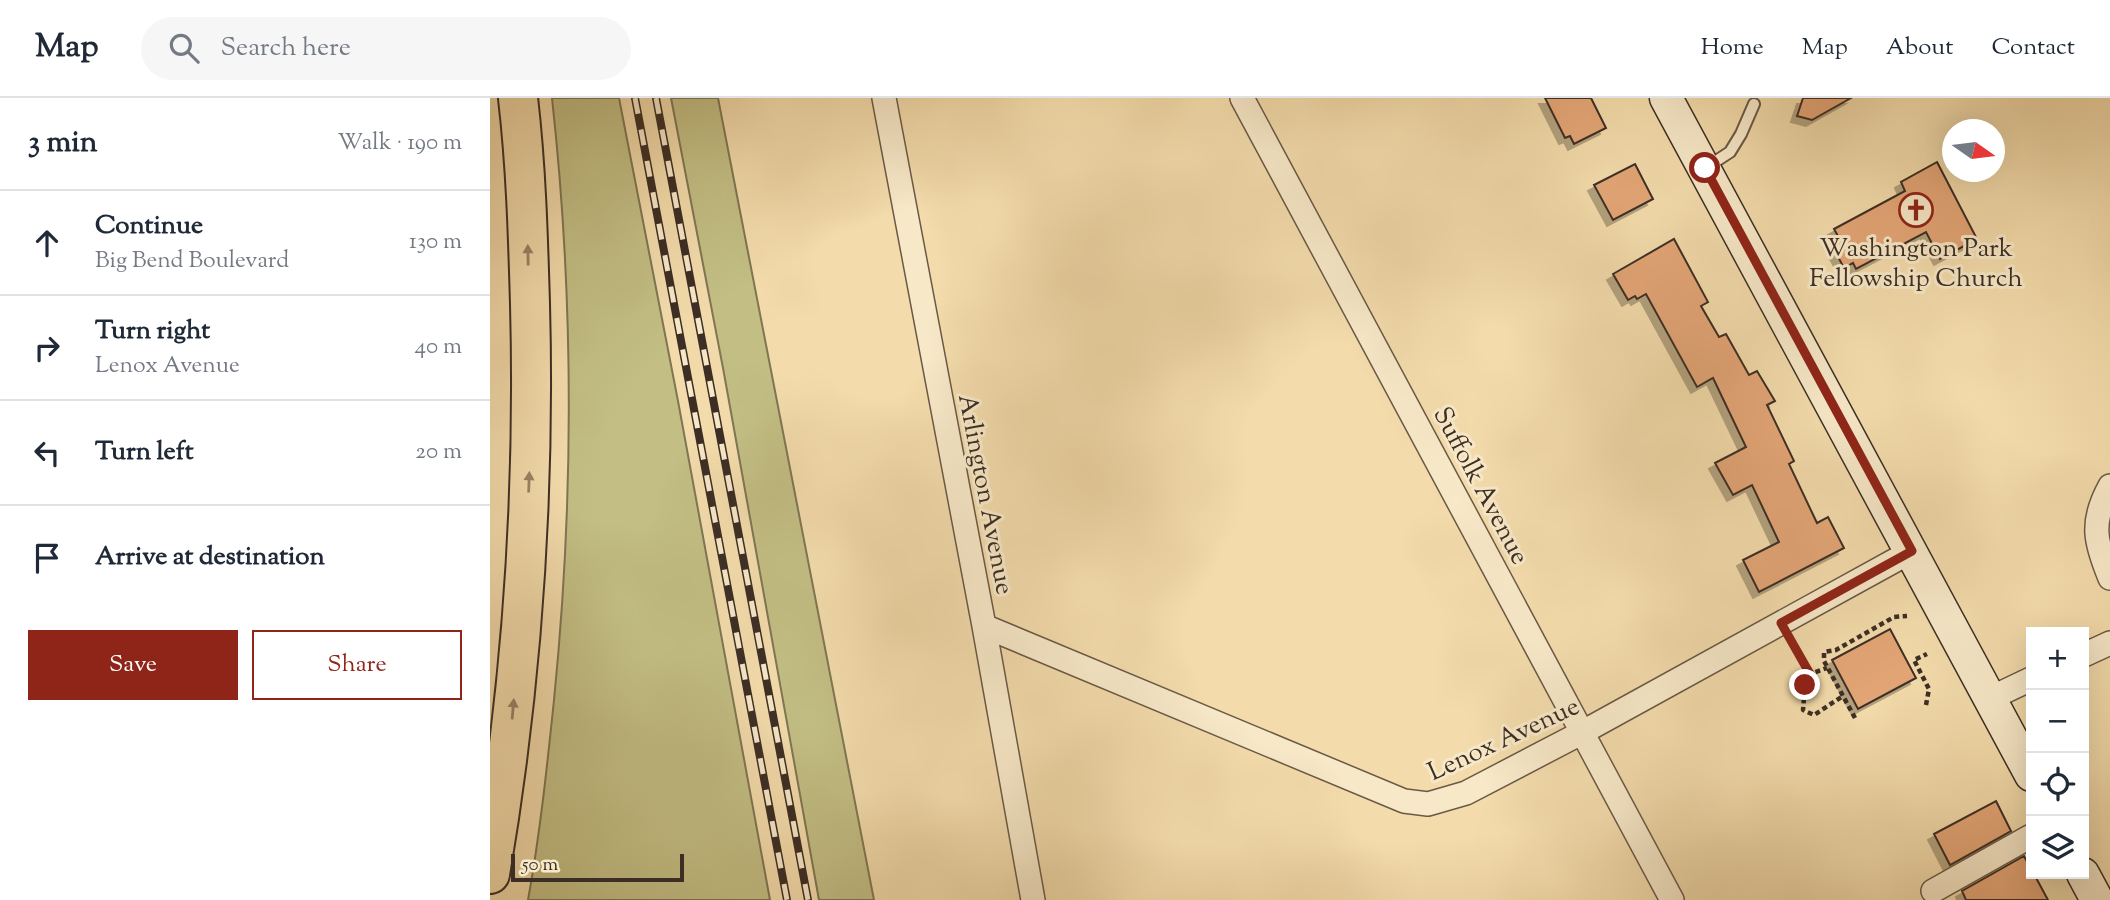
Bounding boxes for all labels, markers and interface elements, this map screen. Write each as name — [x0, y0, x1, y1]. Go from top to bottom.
search box — [141, 17, 631, 80]
text: Map — [35, 24, 99, 72]
icon: search — [165, 29, 203, 67]
text: Search here — [221, 30, 351, 67]
text: Home — [1701, 31, 1764, 65]
text: Map — [1802, 31, 1848, 65]
text: About — [1886, 31, 1953, 65]
text: Contact — [1991, 31, 2075, 65]
north arrow — [1942, 119, 2005, 182]
text: 3 min — [28, 122, 98, 165]
text: Walk · 190 m — [338, 127, 462, 160]
route start — [1689, 152, 1720, 183]
church icon: Washington Park Fellowship Church — [1897, 191, 1935, 229]
text: Continue — [95, 208, 203, 245]
icon: ahead — [28, 224, 66, 262]
text: 130 m — [409, 226, 462, 259]
place label: Washington Park Fellowship Church — [1809, 231, 2023, 298]
one-way arrow — [523, 243, 534, 265]
text: Big Bend Boulevard — [95, 245, 289, 278]
text: Turn right — [95, 313, 210, 350]
icon: right — [28, 329, 66, 367]
text: 40 m — [415, 331, 462, 364]
text: Lenox Avenue — [95, 350, 240, 383]
street label: Arlington Avenue — [947, 391, 1022, 598]
street label: Suffolk Avenue — [1423, 401, 1537, 572]
icon: left — [28, 434, 66, 472]
text: Turn left — [95, 434, 194, 471]
text: 20 m — [415, 436, 462, 469]
one-way arrow — [524, 471, 535, 493]
icon: arrive — [28, 539, 66, 577]
text: Arrive at destination — [95, 539, 325, 576]
map controls — [2026, 627, 2089, 879]
button: + — [2026, 627, 2089, 690]
button: Save — [28, 630, 238, 700]
button: Share — [252, 630, 462, 700]
route end — [1789, 669, 1820, 700]
street label: Lenox Avenue — [1422, 689, 1586, 792]
button: − — [2026, 690, 2089, 753]
one-way arrow — [508, 698, 519, 720]
button: locate — [2026, 753, 2089, 816]
button: layers — [2026, 816, 2089, 879]
scale bar — [511, 851, 684, 883]
text: 50 m — [522, 852, 558, 879]

